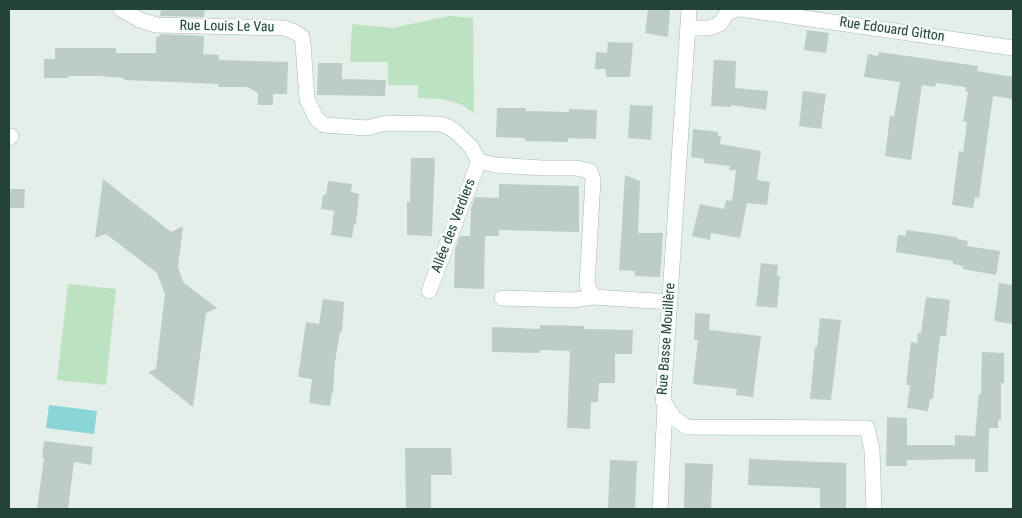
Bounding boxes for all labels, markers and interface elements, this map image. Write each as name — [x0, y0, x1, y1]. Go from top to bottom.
street label: Rue Edouard Gitton — [838, 14, 946, 46]
street label: Rue Louis Le Vau — [180, 18, 274, 36]
street label: Allée des Verdiers — [428, 177, 480, 275]
street label: Rue Basse Mouillère — [655, 282, 679, 396]

